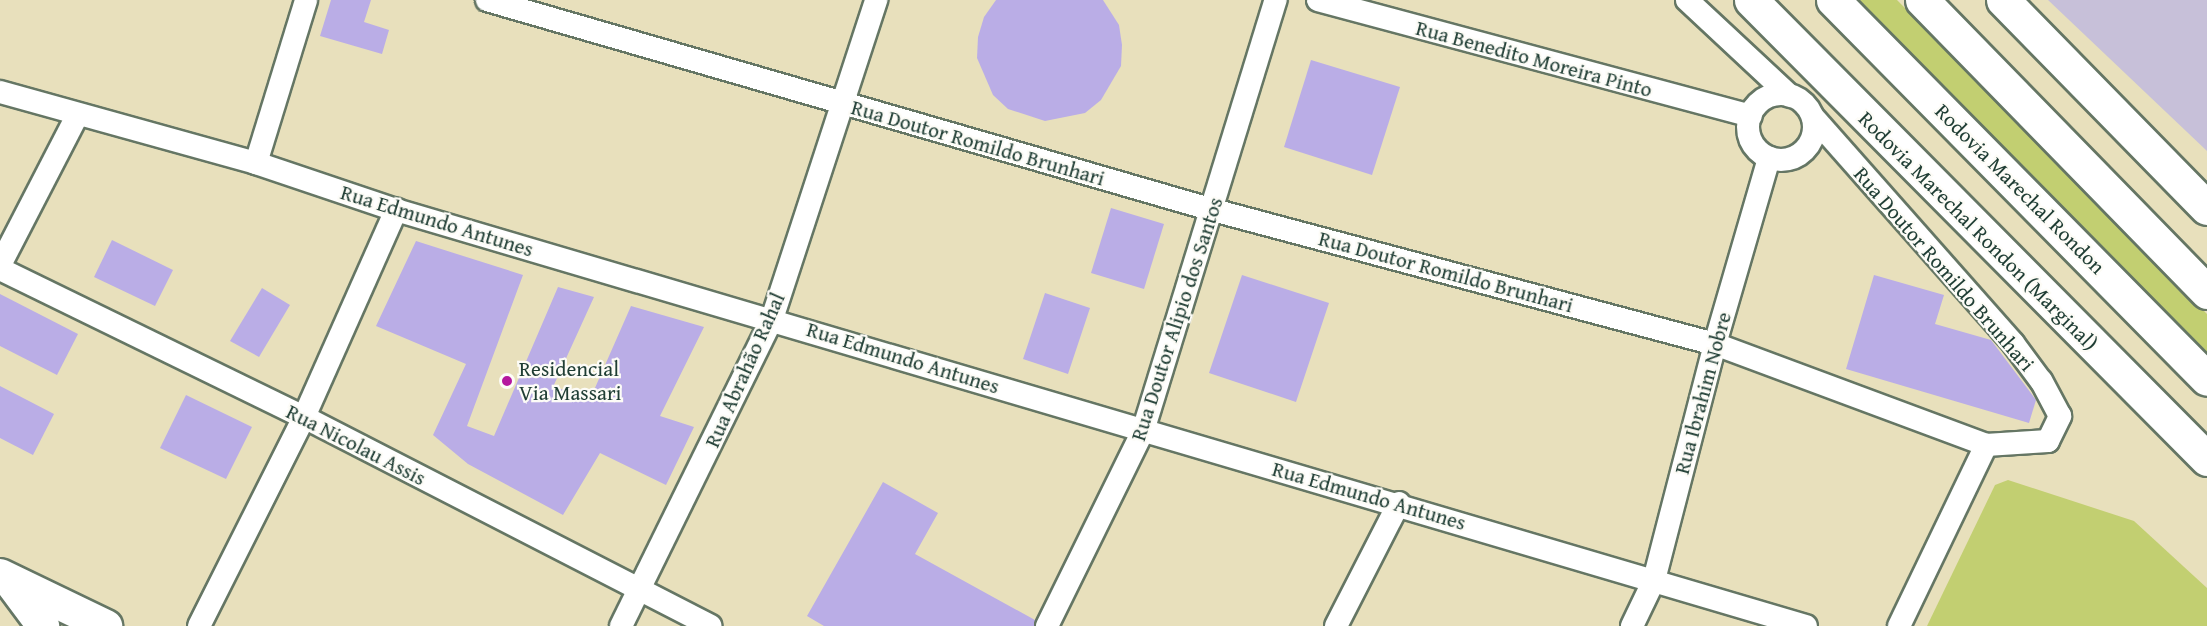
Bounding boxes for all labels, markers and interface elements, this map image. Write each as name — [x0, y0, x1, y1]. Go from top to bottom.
street label: Rua Benedito Moreira Pinto — [1413, 15, 1655, 103]
street label: Rua Doutor Romildo Brunhari — [848, 95, 1108, 191]
street label: Rodovia Marechal Rondon — [1930, 99, 2110, 279]
street label: Rodovia Marechal Rondon (Marginal) — [1853, 106, 2103, 356]
street label: Rua Doutor Romildo Brunhari — [1848, 162, 2040, 376]
street label: Rua Edmundo Antunes — [338, 180, 536, 262]
street label: Rua Doutor Alipio dos Santos — [1126, 194, 1228, 444]
street label: Rua Doutor Romildo Brunhari — [1316, 226, 1576, 318]
street label: Rua Abrahão Rahal — [700, 289, 790, 451]
street label: Rua Ibrahim Nobre — [1669, 309, 1737, 477]
street label: Rua Edmundo Antunes — [804, 317, 1002, 399]
place label: Residencial Via Massari — [519, 356, 621, 406]
marker: Residencial Via Massari — [500, 374, 514, 388]
street label: Rua Nicolau Assis — [282, 399, 430, 491]
street label: Rua Edmundo Antunes — [1269, 456, 1469, 536]

